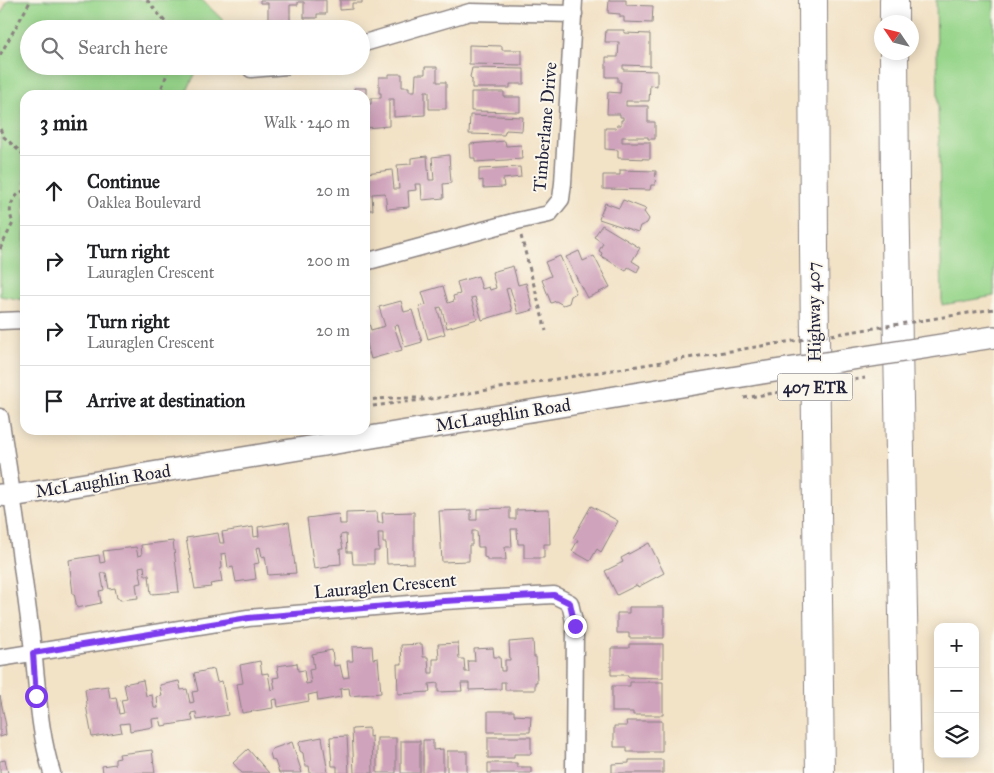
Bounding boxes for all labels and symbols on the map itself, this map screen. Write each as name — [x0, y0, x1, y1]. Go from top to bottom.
north arrow — [874, 15, 919, 60]
street label: Timberlane Drive — [528, 61, 562, 193]
street label: Highway 407 — [802, 262, 827, 362]
road number: 407 ETR — [778, 374, 852, 401]
street label: McLaughlin Road — [434, 393, 572, 438]
street label: McLaughlin Road — [34, 459, 172, 504]
street label: Lauraglen Crescent — [313, 569, 458, 604]
route end — [564, 615, 587, 638]
route start — [25, 685, 48, 708]

